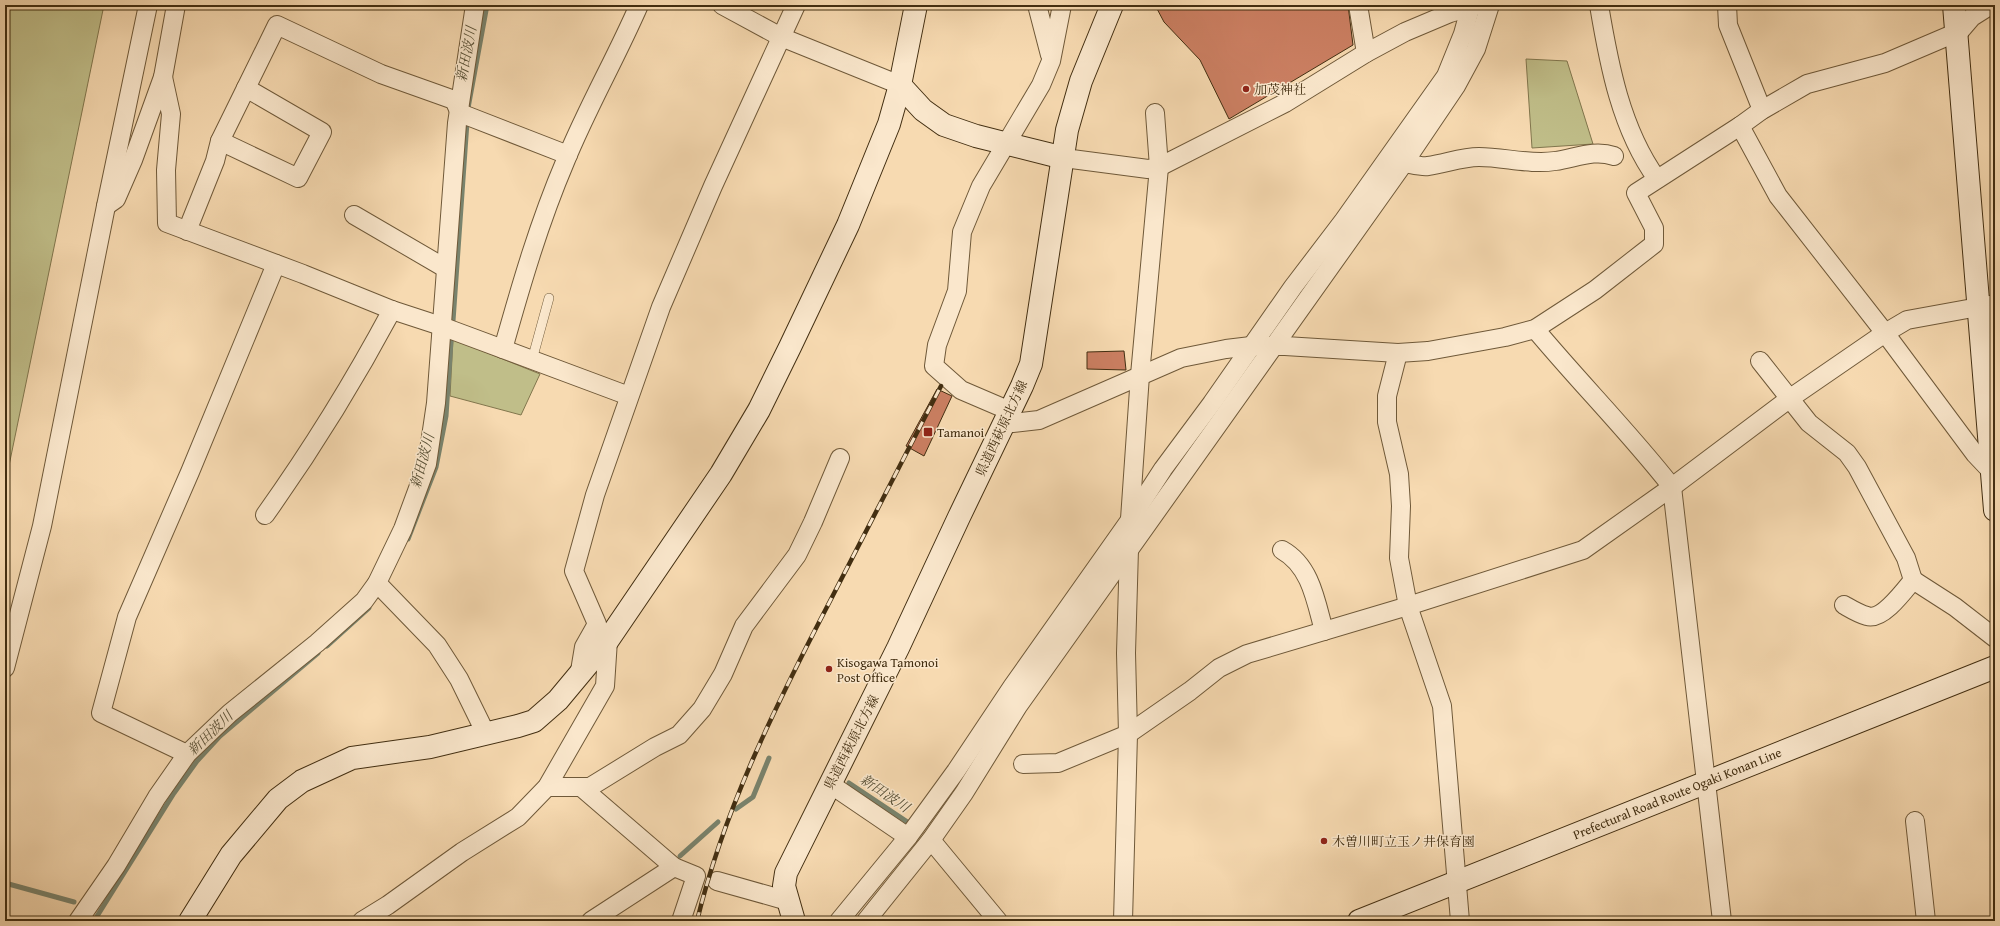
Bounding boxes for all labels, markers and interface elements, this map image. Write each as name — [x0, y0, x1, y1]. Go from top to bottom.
water label: 新田波川 — [451, 23, 482, 83]
place label: 加茂神社 — [1254, 80, 1306, 99]
marker: 加茂神社 — [1241, 84, 1251, 94]
street label: 県道西萩原北方線 — [971, 377, 1032, 479]
place label: Tamanoi — [937, 423, 985, 442]
marker: Tamanoi — [922, 426, 934, 438]
water label: 新田波川 — [405, 429, 439, 491]
place label: Kisogawa Tamonoi Post Office — [837, 653, 939, 687]
marker: Kisogawa Tamonoi Post Office — [824, 664, 834, 674]
street label: 県道西萩原北方線 — [819, 692, 884, 793]
water label: 新田波川 — [183, 705, 239, 760]
street label: Prefectural Road Route Ogaki Konan Line — [1570, 743, 1784, 844]
water label: 新田波川 — [856, 769, 915, 818]
place label: 木曽川町立玉ノ井保育園 — [1332, 832, 1475, 851]
marker: 木曽川町立玉ノ井保育園 — [1319, 836, 1329, 846]

